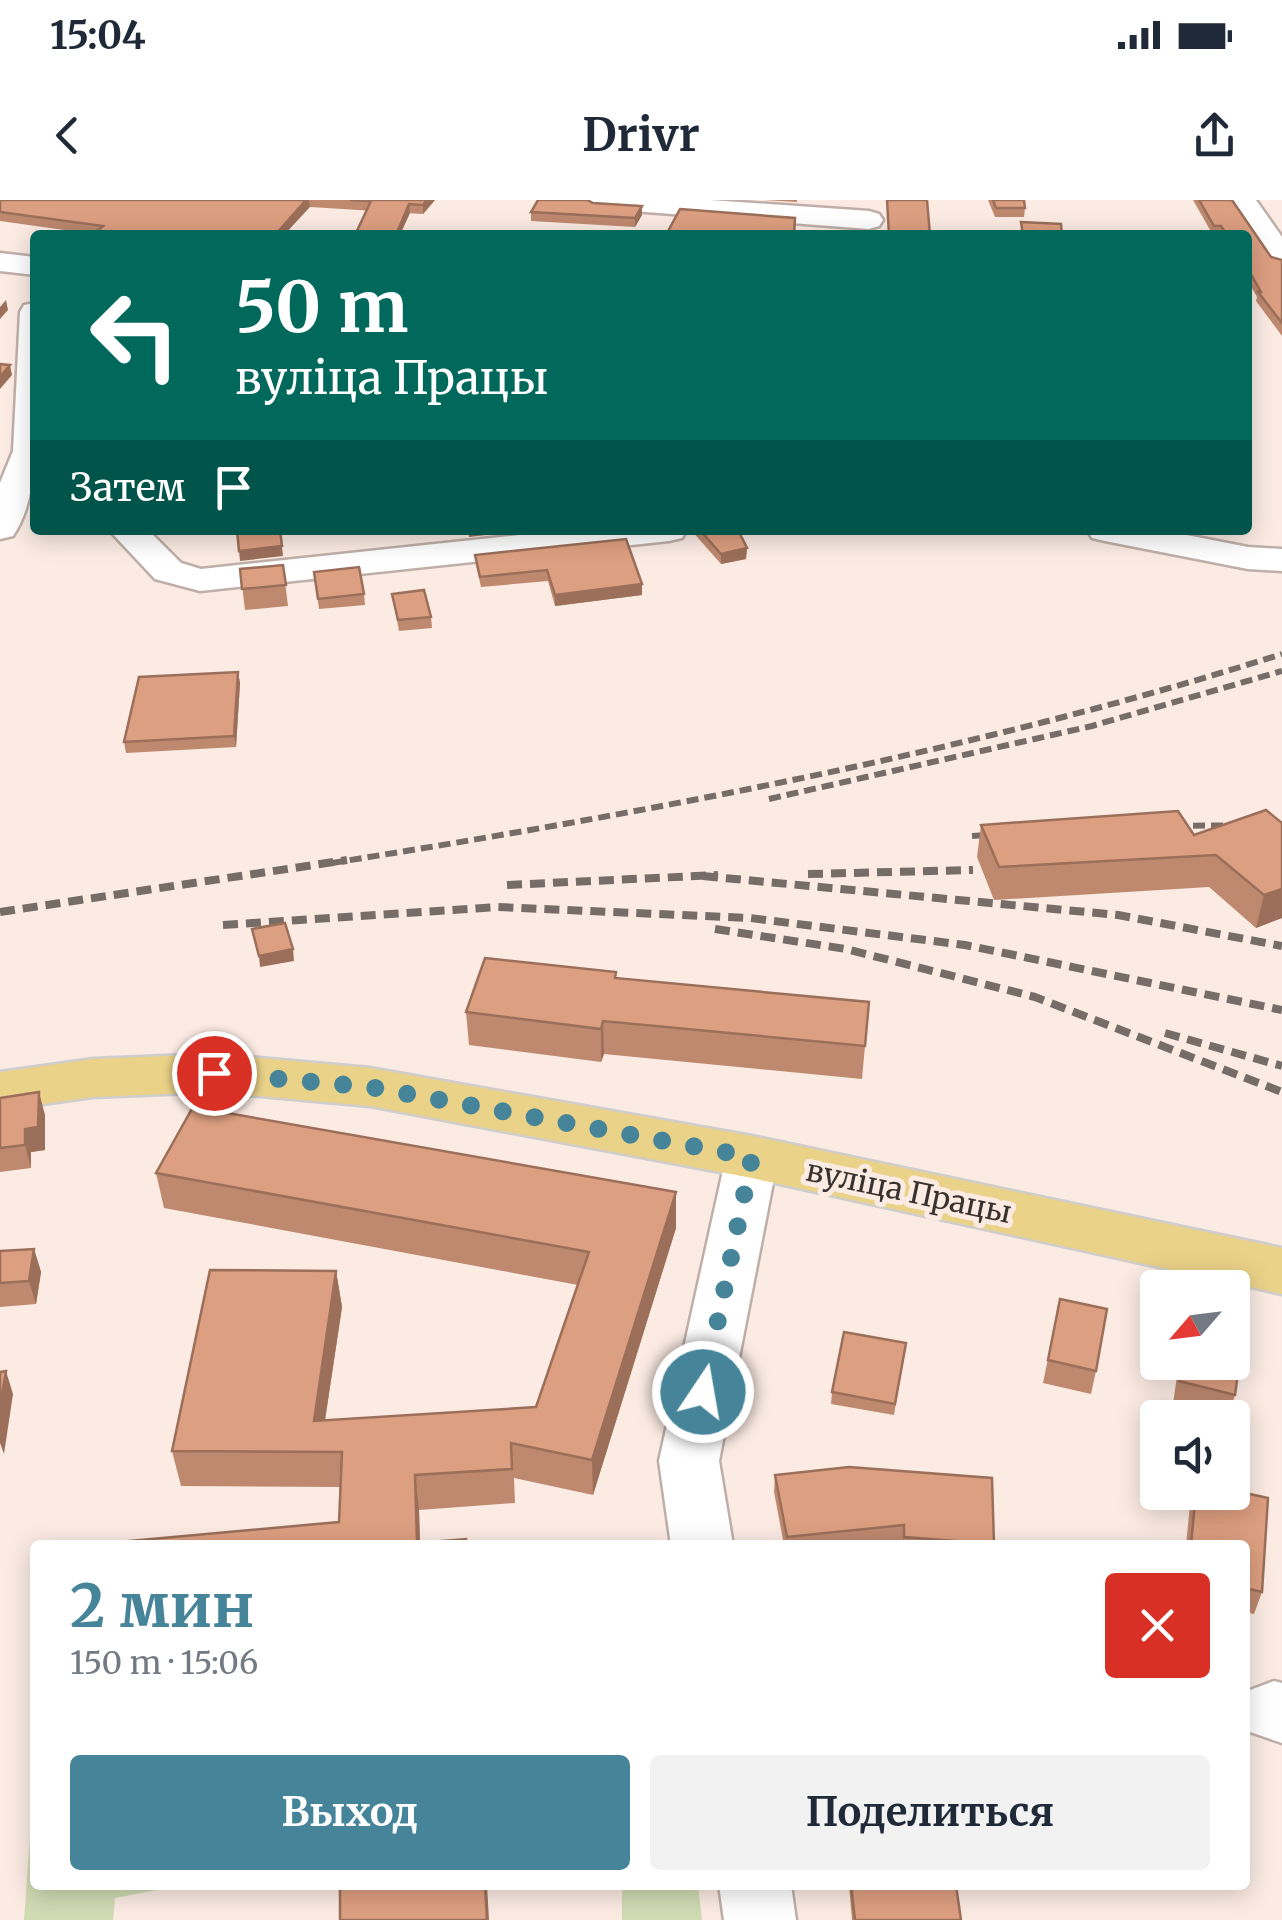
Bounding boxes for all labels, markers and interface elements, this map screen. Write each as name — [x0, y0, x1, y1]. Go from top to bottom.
text: 15:04 — [50, 12, 146, 59]
text: Drivr — [582, 107, 700, 163]
icon: back — [40, 108, 95, 163]
icon: share — [1187, 108, 1242, 163]
text: 50 m — [235, 263, 408, 351]
icon: left — [70, 270, 200, 400]
text: вуліца Працы — [235, 350, 549, 406]
icon: arrive — [206, 460, 261, 515]
text: Затем — [70, 464, 186, 511]
pin — [172, 1031, 257, 1116]
icon: arrive — [187, 1046, 242, 1101]
street label: вуліца Працы — [803, 1151, 1015, 1231]
north arrow — [1140, 1270, 1250, 1380]
map controls — [1140, 1270, 1250, 1510]
position arrow — [651, 1340, 755, 1444]
button: sound — [1140, 1400, 1250, 1510]
text: 2 мин — [70, 1568, 254, 1643]
button: close — [1105, 1573, 1210, 1678]
text: 150 m · 15:06 — [70, 1643, 258, 1683]
button: Выход — [70, 1755, 630, 1870]
button: Поделиться — [650, 1755, 1210, 1870]

